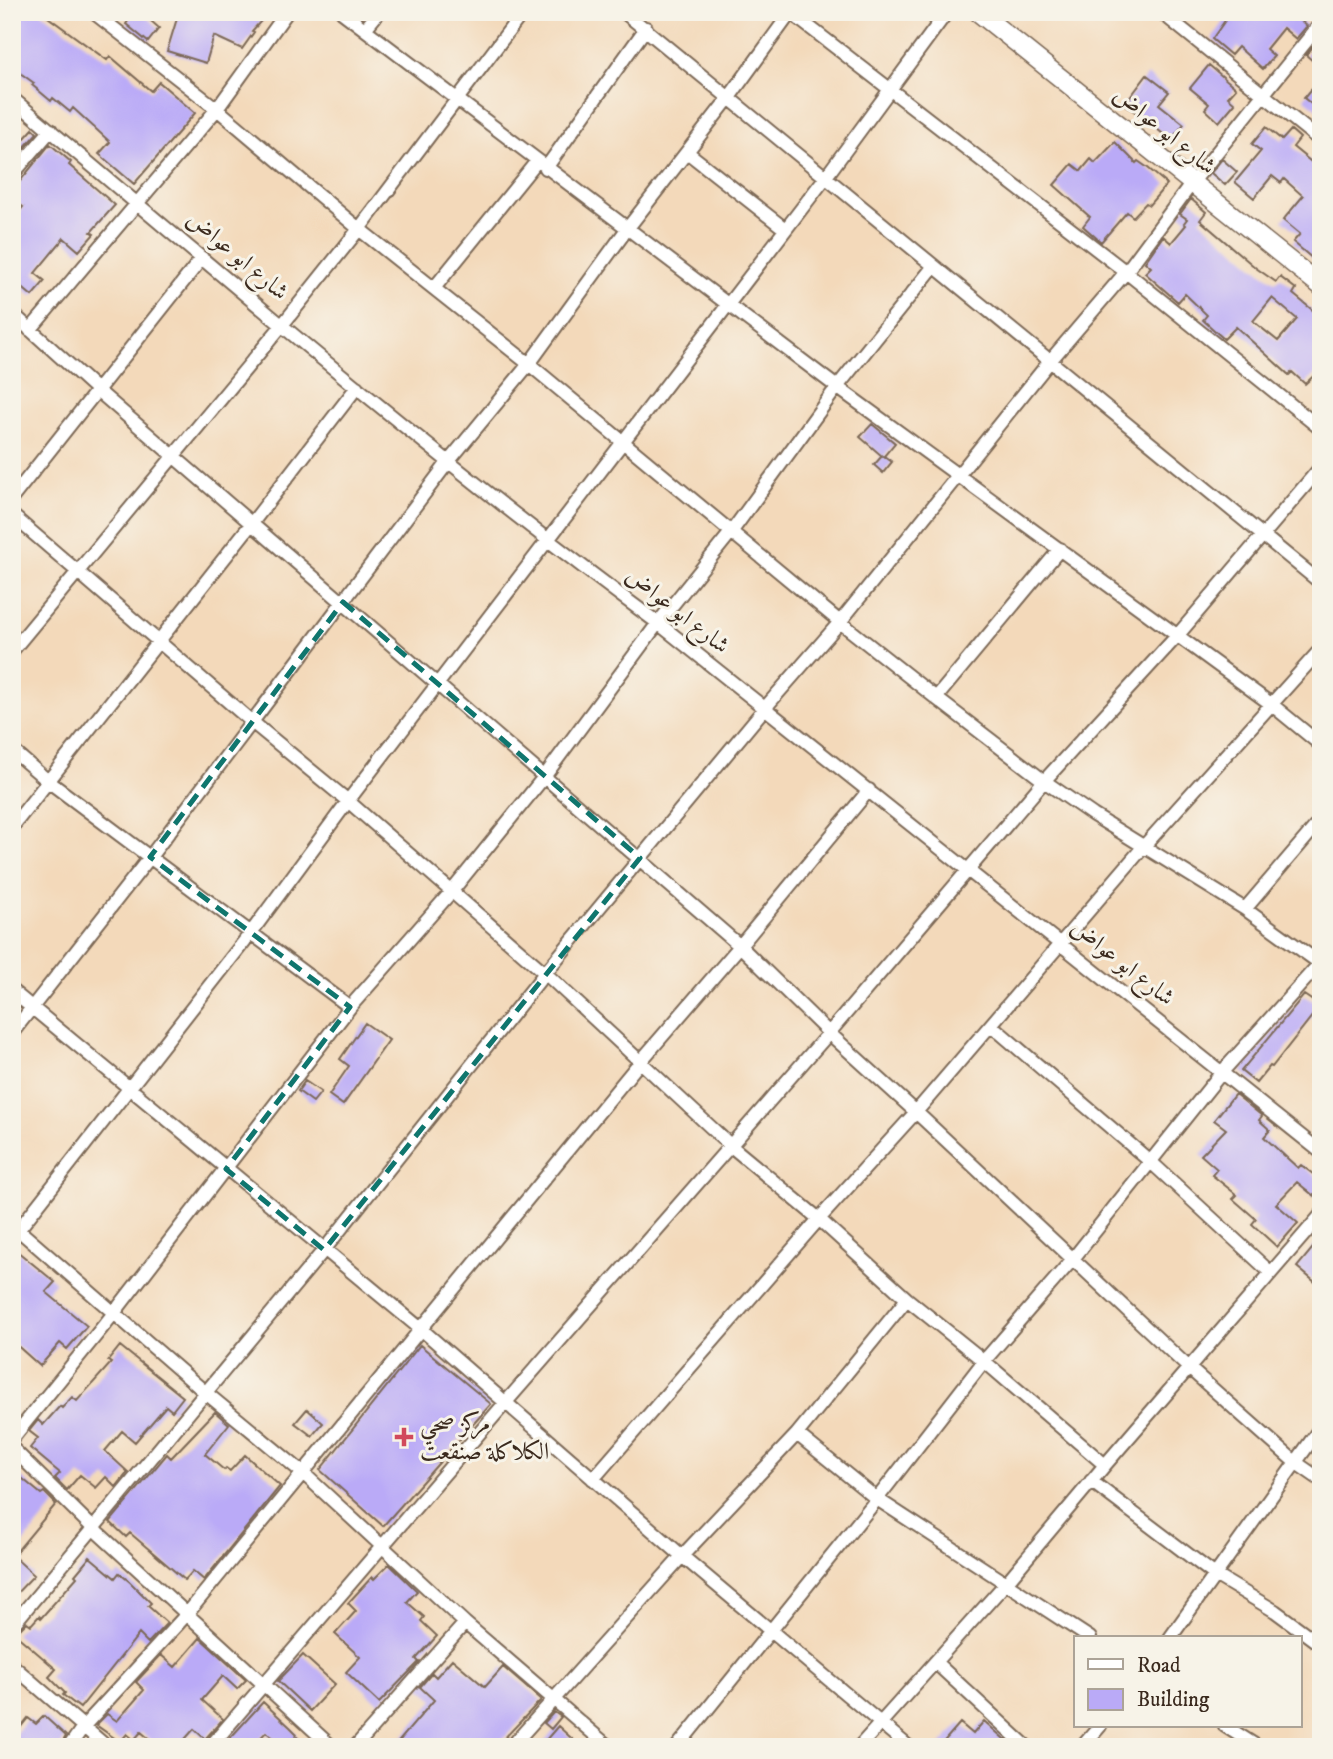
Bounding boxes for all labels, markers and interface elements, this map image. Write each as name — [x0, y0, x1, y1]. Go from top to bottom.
street label: شارع ابو عواض — [1104, 80, 1222, 185]
street label: شارع ابو عواض — [178, 204, 295, 310]
street label: شارع ابو عواض — [617, 561, 735, 664]
street label: شارع ابو عواض — [1062, 913, 1180, 1016]
place label: مركز صحي الكلاكلة صنقعت — [420, 1409, 549, 1467]
marker: مركز صحي الكلاكلة صنقعت — [394, 1427, 414, 1447]
legend — [1074, 1636, 1302, 1728]
text: Road — [1137, 1653, 1181, 1679]
text: Building — [1137, 1687, 1210, 1713]

